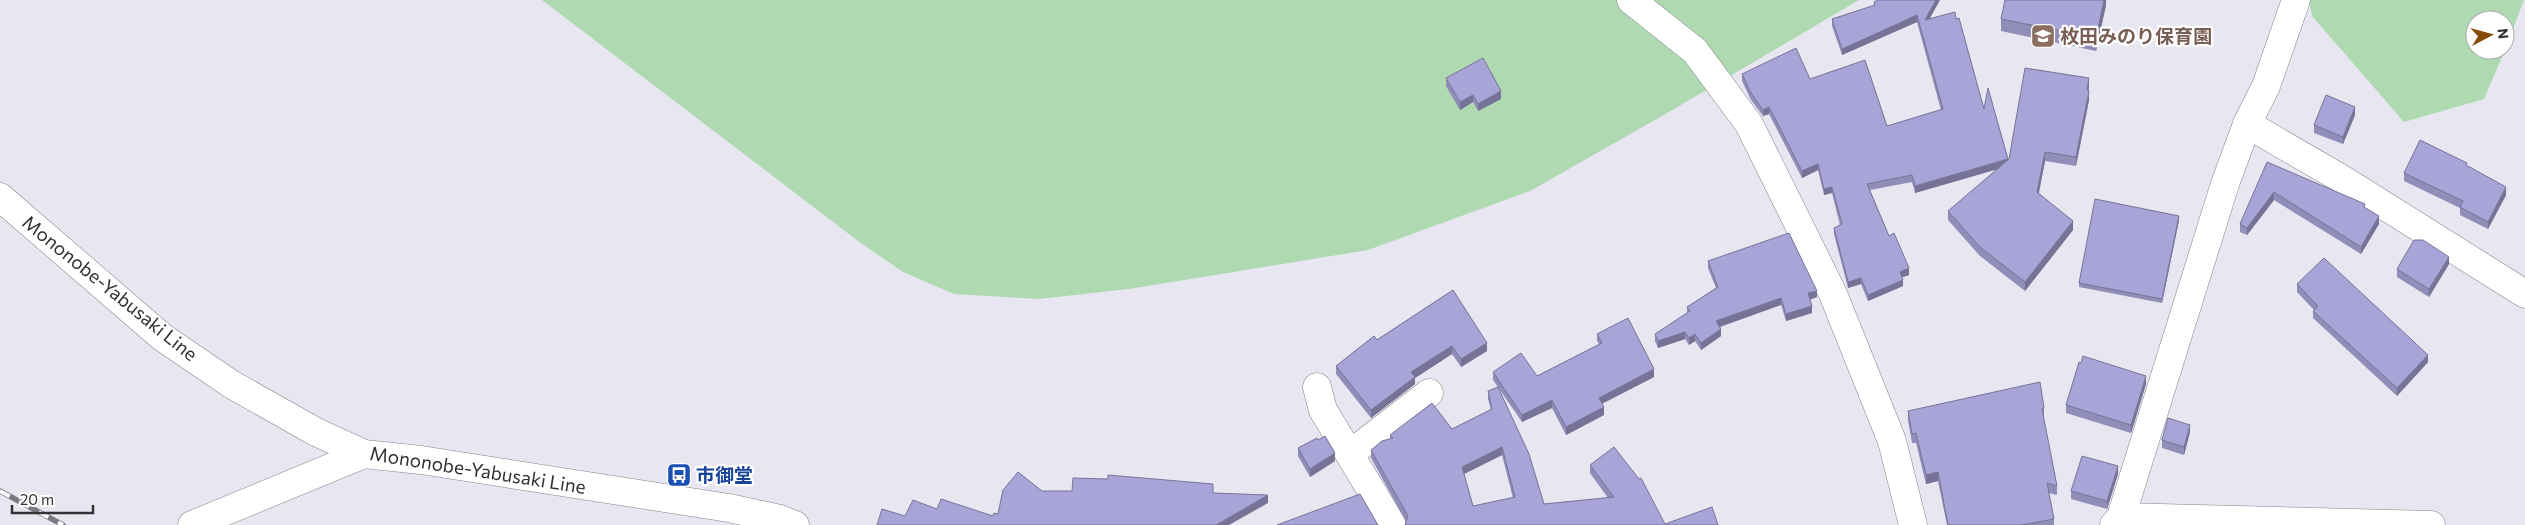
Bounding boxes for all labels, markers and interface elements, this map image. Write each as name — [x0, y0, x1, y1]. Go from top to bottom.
north arrow — [2465, 10, 2515, 60]
school or university icon: 枚田みのり保育園 — [2030, 23, 2056, 49]
place label: 枚田みのり保育園 — [2060, 24, 2212, 47]
text: N — [2494, 27, 2512, 40]
street label: Mononobe-Yabusaki Line — [18, 210, 202, 365]
street label: Mononobe-Yabusaki Line — [368, 441, 588, 498]
bus stop icon: 市御堂 — [666, 462, 692, 488]
place label: 市御堂 — [696, 463, 753, 486]
scale bar — [12, 482, 94, 514]
text: 20 m — [20, 490, 54, 508]

